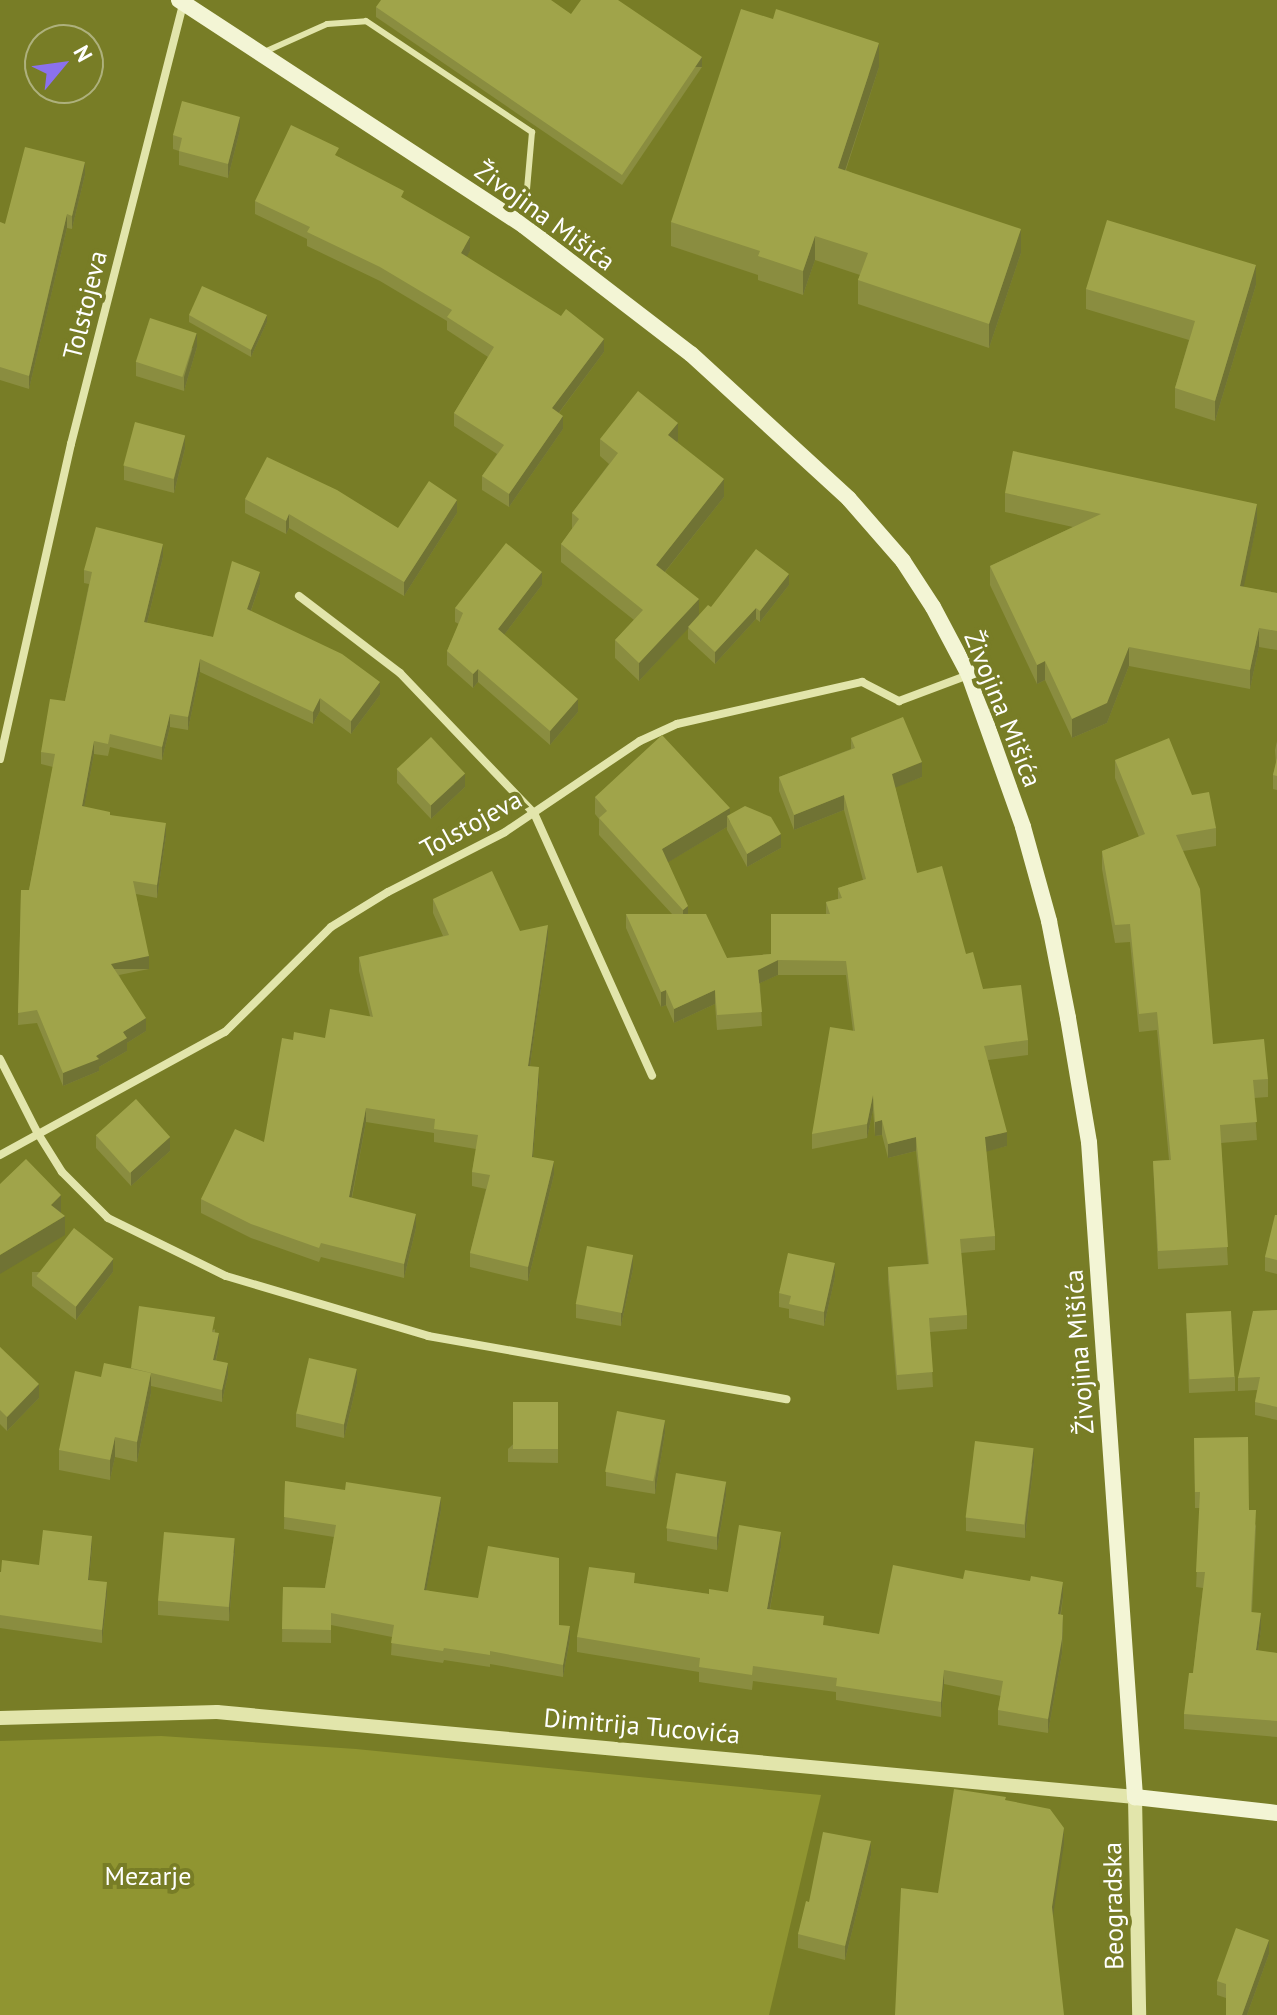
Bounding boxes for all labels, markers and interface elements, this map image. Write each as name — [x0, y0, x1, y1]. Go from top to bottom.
north arrow — [24, 24, 104, 104]
text: N — [67, 40, 99, 66]
street label: Živojina Mišića — [469, 155, 621, 277]
street label: Tolstojeva — [56, 247, 114, 363]
street label: Živojina Mišića — [958, 626, 1048, 792]
street label: Tolstojeva — [415, 783, 527, 865]
street label: Živojina Mišića — [1058, 1268, 1100, 1436]
street label: Dimitrija Tucovića — [542, 1702, 742, 1750]
street label: Beogradska — [1096, 1842, 1130, 1970]
park label: Mezarje — [105, 1860, 191, 1892]

